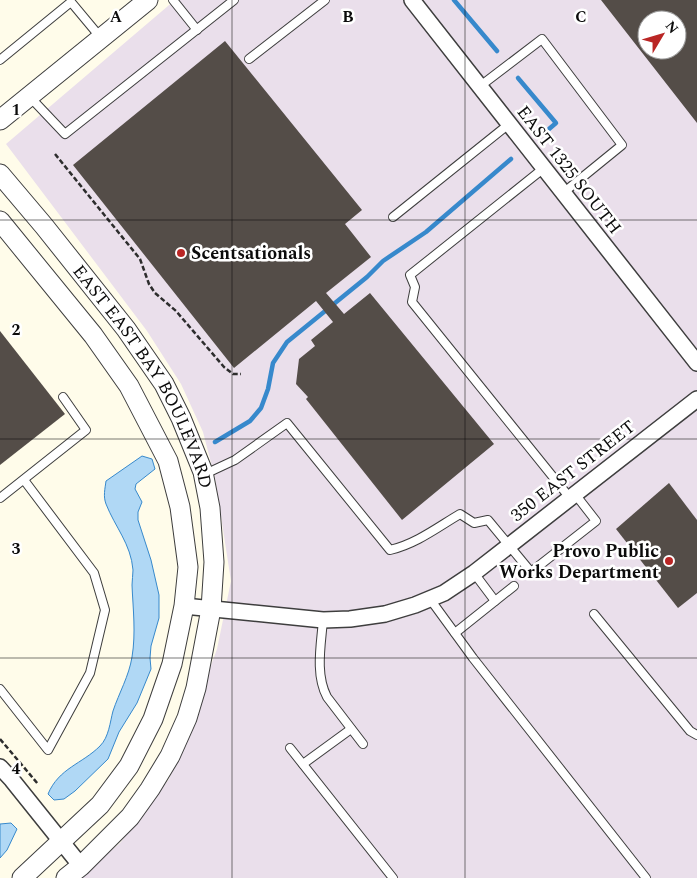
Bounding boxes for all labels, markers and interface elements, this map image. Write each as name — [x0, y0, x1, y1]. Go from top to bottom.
text: A — [110, 5, 123, 29]
text: B — [342, 5, 354, 29]
text: C — [575, 5, 587, 29]
north arrow — [637, 10, 687, 60]
text: N — [660, 16, 684, 38]
text: 1 — [12, 98, 20, 122]
street label: EAST 1325 SOUTH — [510, 100, 628, 240]
place label: Scentsationals — [191, 240, 311, 267]
marker: Scentsationals — [175, 247, 187, 259]
street label: EAST EAST BAY BOULEVARD — [66, 259, 219, 491]
text: 2 — [12, 318, 21, 342]
street label: 350 EAST STREET — [505, 414, 641, 528]
text: 3 — [12, 537, 21, 561]
place label: Provo Public Works Department — [499, 538, 659, 586]
marker: Provo Public Works Department — [663, 555, 675, 567]
text: 4 — [12, 757, 21, 781]

